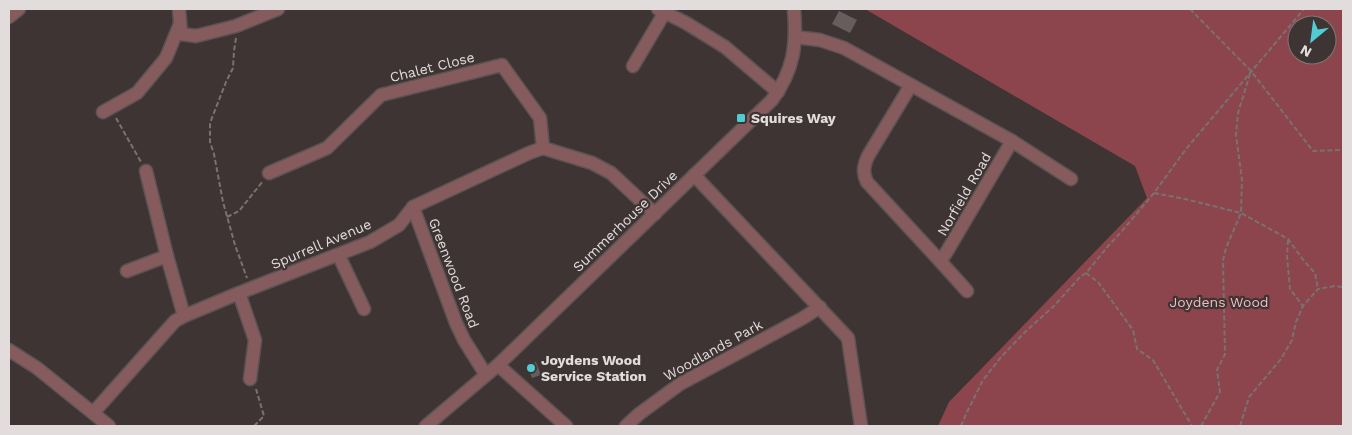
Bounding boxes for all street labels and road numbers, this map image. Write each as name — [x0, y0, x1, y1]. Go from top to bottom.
street label: Chalet Close — [388, 49, 476, 85]
street label: Norfield Road — [934, 149, 994, 239]
street label: Summerhouse Drive — [570, 167, 680, 275]
street label: Spurrell Avenue — [268, 216, 374, 272]
street label: Greenwood Road — [426, 216, 482, 330]
street label: Woodlands Park — [661, 316, 765, 384]

